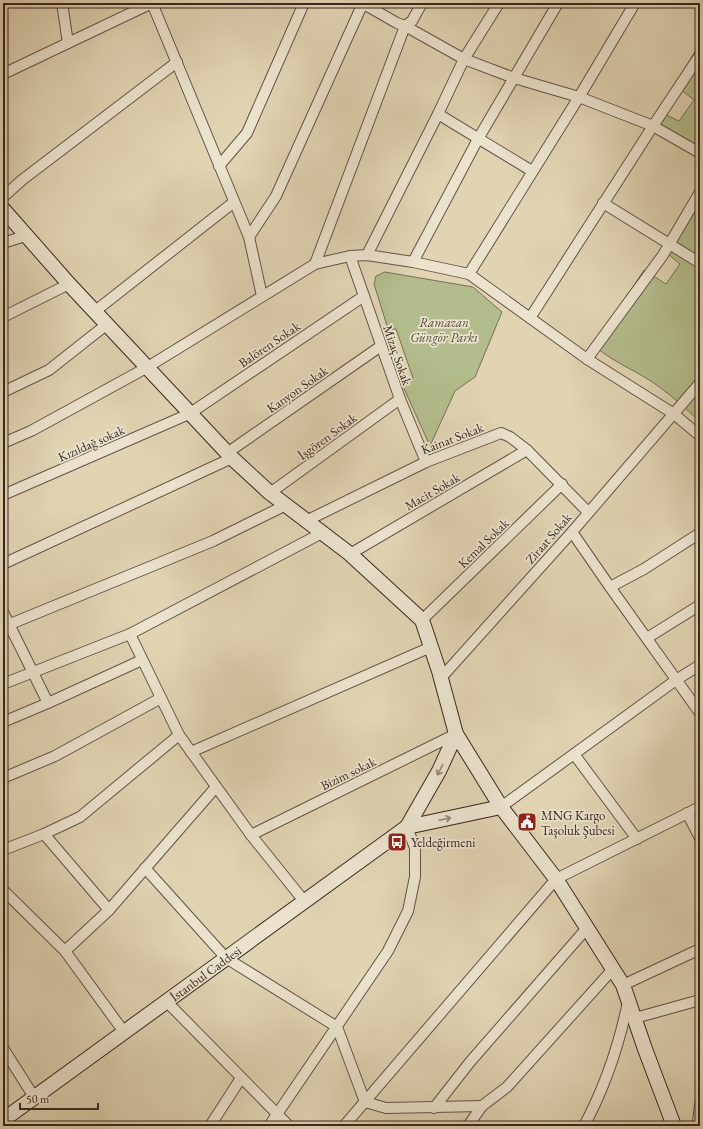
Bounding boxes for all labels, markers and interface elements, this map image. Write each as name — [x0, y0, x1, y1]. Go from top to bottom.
park label: Ramazan Güngör Parkı — [410, 314, 478, 346]
street label: Balören Sokak — [235, 317, 304, 371]
street label: Mizaç Sokak — [379, 323, 416, 388]
street label: Kanyon Sokak — [263, 361, 332, 417]
street label: İşgören Sokak — [294, 409, 361, 464]
street label: Kainat Sokak — [418, 418, 487, 458]
street label: Kızıldağ sokak — [55, 421, 128, 466]
street label: Macit Sokak — [401, 468, 464, 514]
street label: Ziraat Sokak — [522, 509, 576, 567]
street label: Kemal Sokak — [454, 514, 513, 572]
street label: Bizim sokak — [318, 752, 379, 794]
one-way arrow — [435, 764, 443, 776]
place label: MNG Kargo Taşoluk Şubesi — [541, 807, 615, 839]
public building icon: MNG Kargo Taşoluk Şubesi — [516, 811, 538, 833]
one-way arrow — [438, 814, 451, 822]
bus stop icon: Yeldeğirmeni — [386, 831, 408, 853]
place label: Yeldeğirmeni — [411, 834, 475, 851]
street label: İstanbul Caddesi — [167, 942, 245, 1005]
scale bar — [20, 1085, 98, 1111]
text: 50 m — [26, 1091, 50, 1107]

